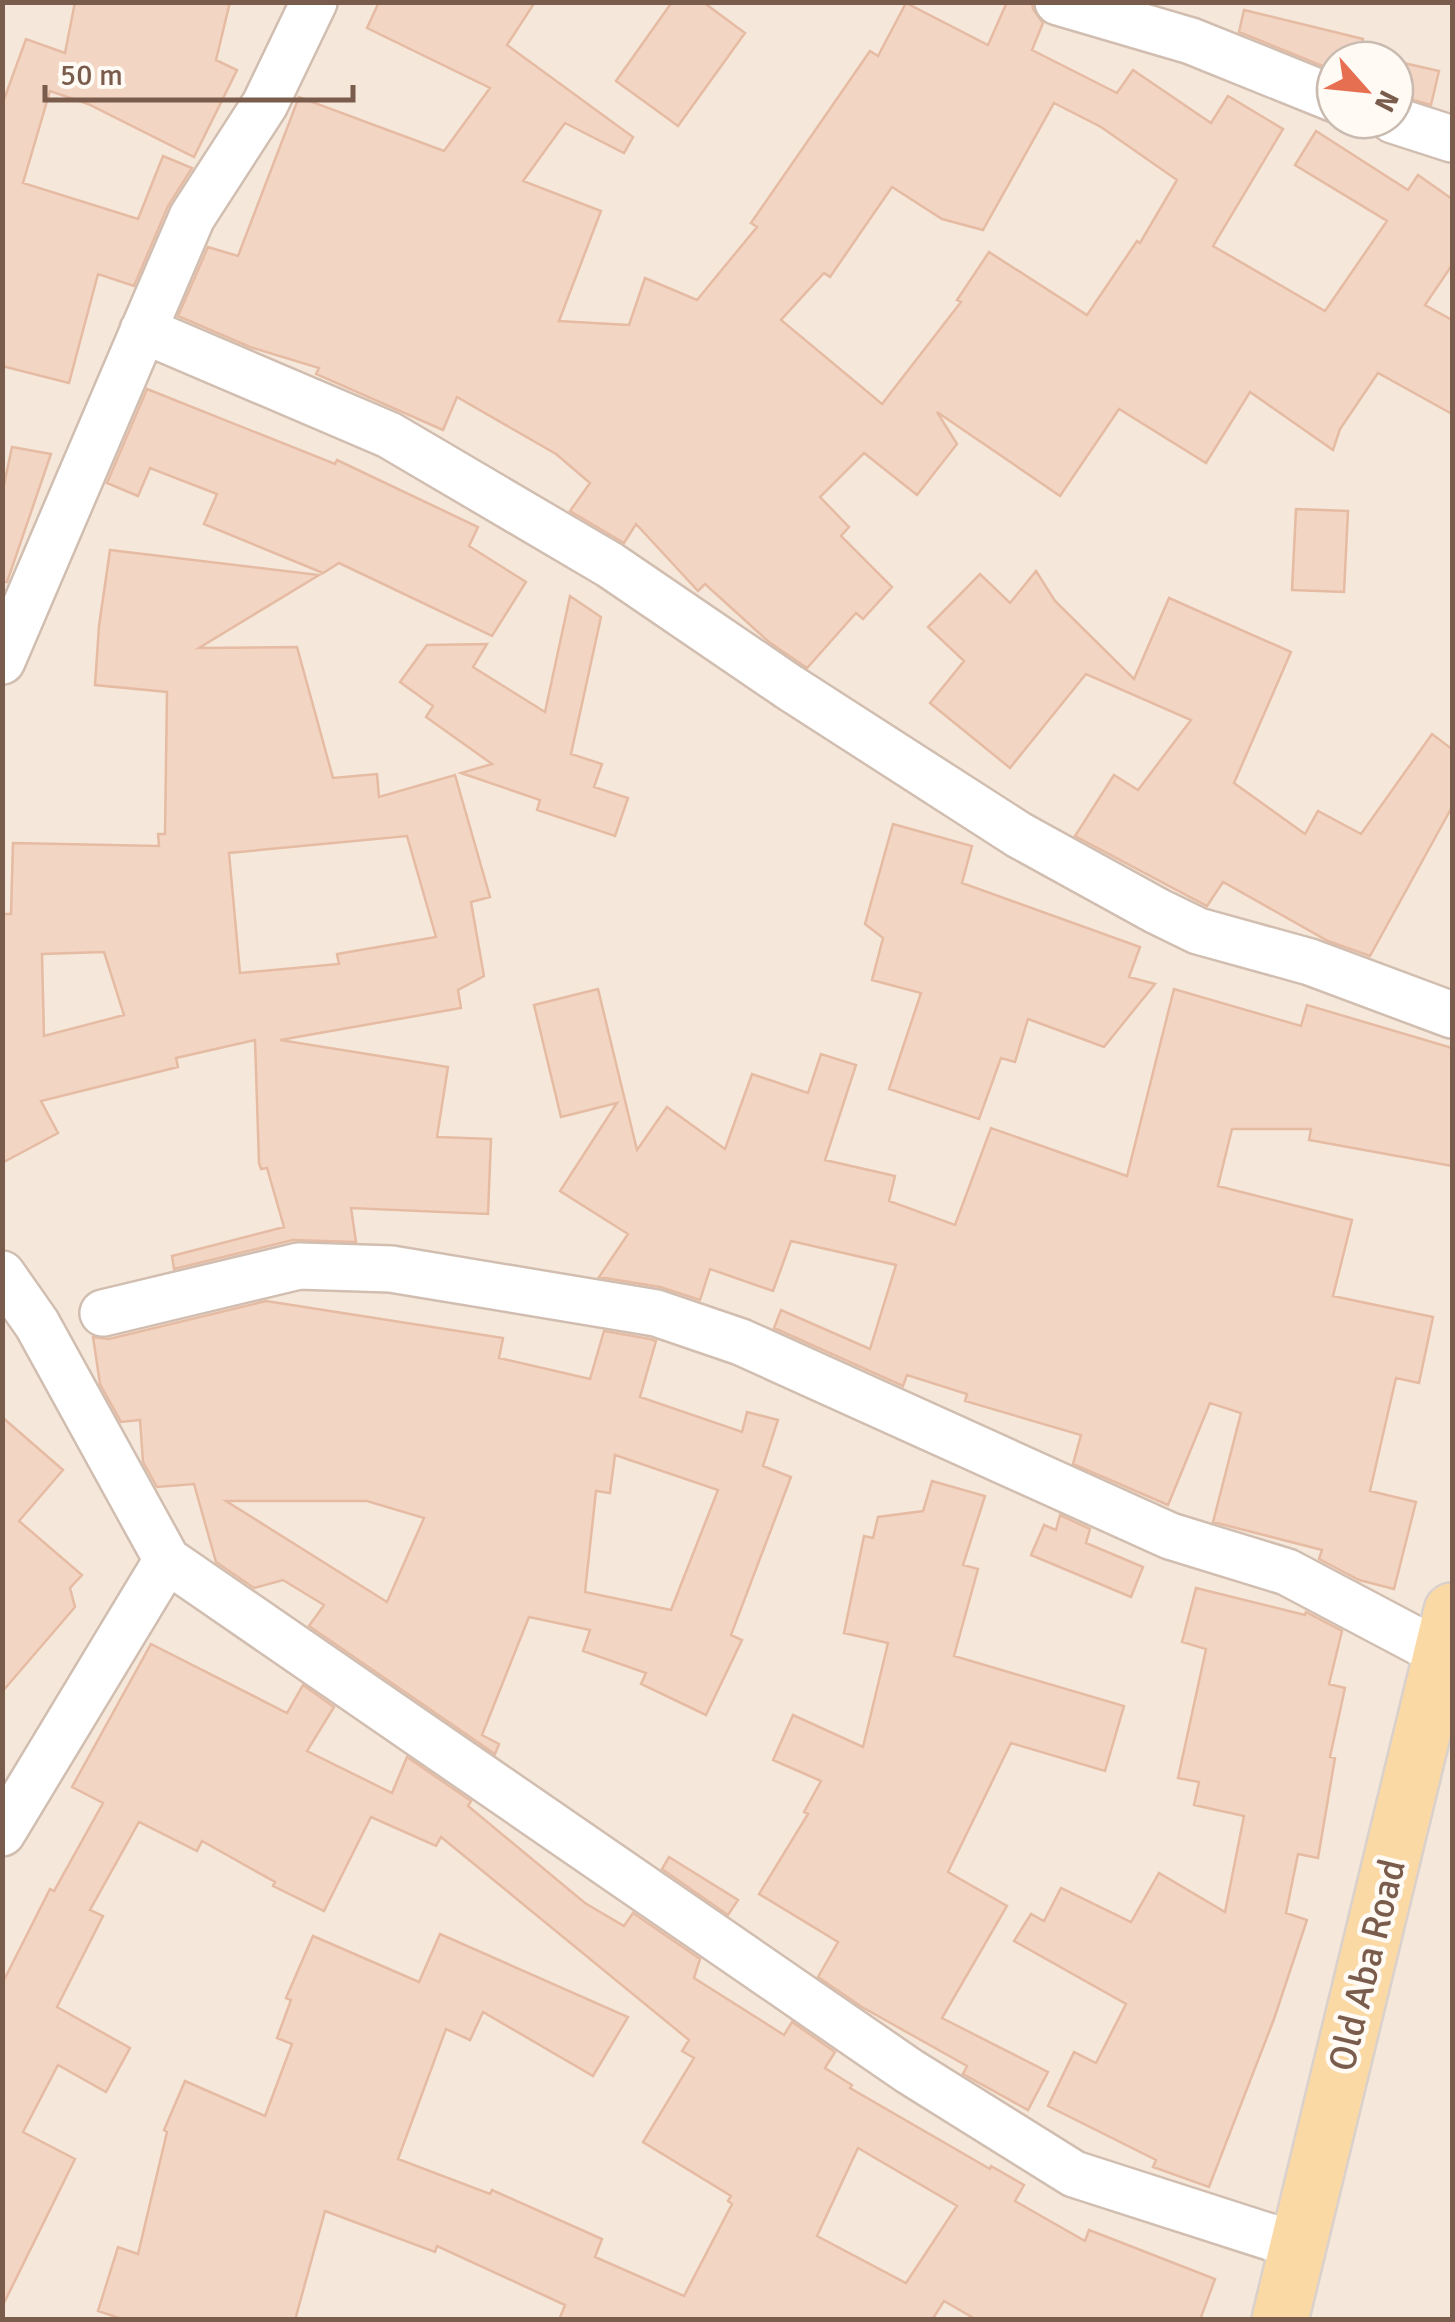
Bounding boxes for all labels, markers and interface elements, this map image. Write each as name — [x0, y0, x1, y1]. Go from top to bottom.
scale bar — [45, 40, 352, 102]
north arrow — [1315, 40, 1415, 140]
text: 50 m — [60, 57, 123, 94]
text: N — [1367, 84, 1406, 117]
street label: Old Aba Road — [1318, 1854, 1416, 2076]

